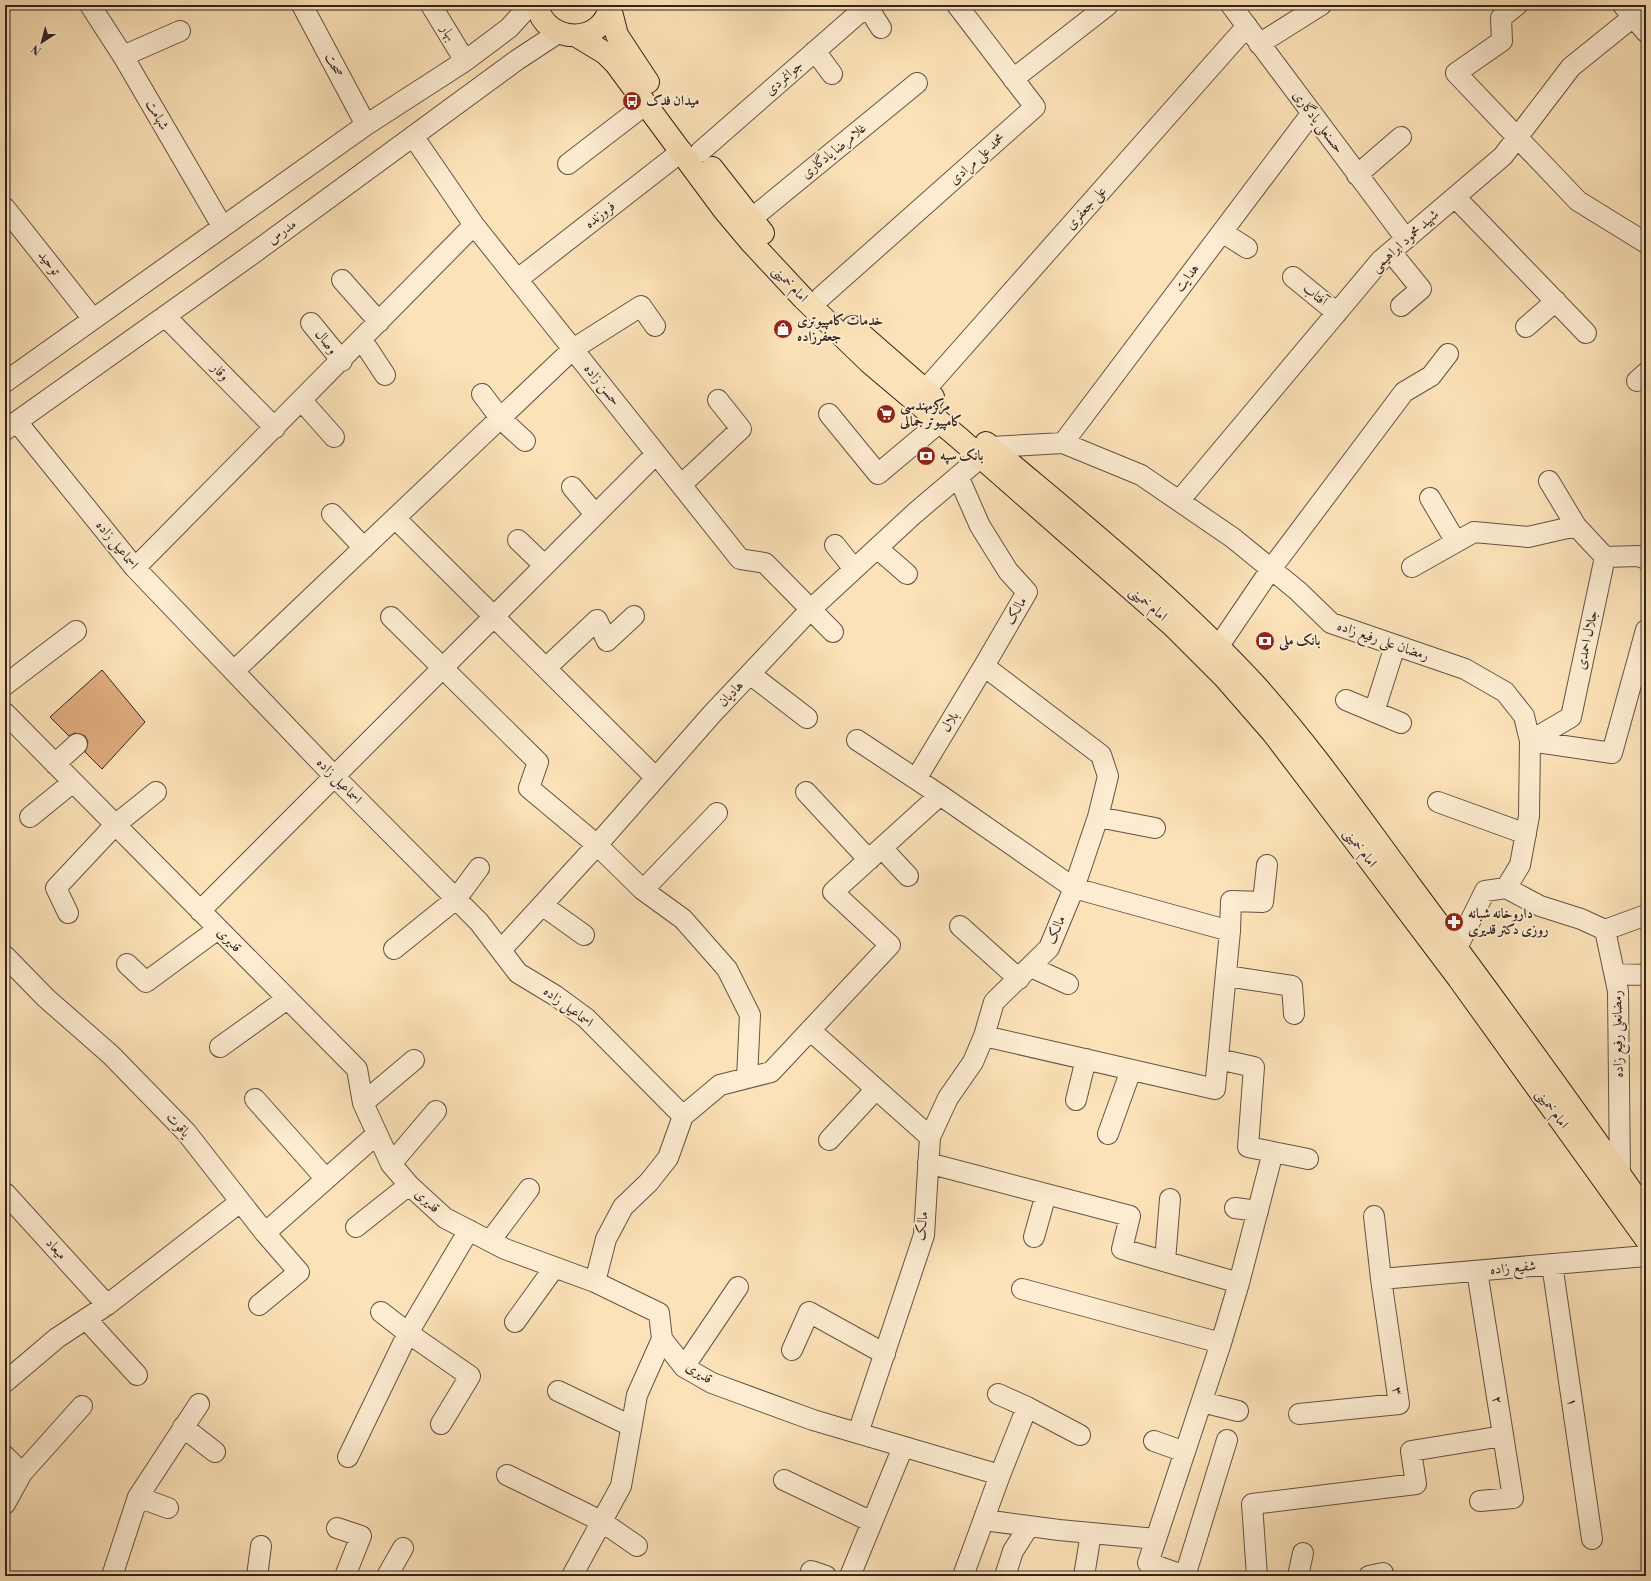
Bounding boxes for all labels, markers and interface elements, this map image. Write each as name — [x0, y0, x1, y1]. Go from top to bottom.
street label: بهار — [435, 20, 460, 45]
north arrow — [22, 22, 62, 62]
text: N — [29, 41, 44, 58]
street label: صحت — [320, 50, 348, 80]
street label: جوانمردی — [761, 56, 807, 100]
street label: حسنعلی یادگاری — [1288, 87, 1348, 157]
bus stop icon: میدان فدک — [621, 90, 643, 112]
place label: میدان فدک — [646, 92, 700, 110]
street label: شهامت — [141, 97, 173, 134]
street label: غلامرضا یادگاری — [798, 119, 870, 183]
street label: محمد علی مرادی — [945, 129, 1009, 189]
street label: علی جعفری — [1062, 182, 1110, 234]
street label: فروزنده — [581, 197, 619, 233]
street label: شهید محمود ابراهیمی — [1367, 206, 1443, 276]
street label: مدرس — [264, 215, 300, 249]
street label: توحید — [34, 247, 65, 279]
street label: هدایت — [1171, 260, 1203, 296]
street label: امام خمینی — [766, 262, 812, 309]
street label: آفتاب — [1299, 280, 1333, 312]
place label: خدمات کامپیوتری جعفرزاده — [797, 312, 884, 346]
shop icon: خدمات کامپیوتری جعفرزاده — [772, 318, 794, 340]
street label: وصال — [311, 326, 341, 358]
street label: وقار — [206, 358, 233, 385]
street label: حسن زاده — [580, 360, 624, 410]
place label: مرکزمهندسی کامپیوتر جمالی — [899, 397, 962, 431]
supermarket icon: مرکزمهندسی کامپیوتر جمالی — [875, 403, 897, 425]
bank icon: بانک سپه — [915, 445, 937, 467]
place label: بانک سپه — [940, 447, 984, 465]
street label: اسماعیل زاده — [91, 517, 142, 574]
street label: امام خمینی — [1123, 583, 1171, 628]
street label: مالک — [1001, 594, 1031, 628]
street label: جلال احمدی — [1572, 609, 1602, 671]
street label: رمضان علی رفیع زاده — [1333, 617, 1431, 669]
bank icon: بانک ملی — [1254, 630, 1276, 652]
place label: بانک ملی — [1278, 632, 1321, 651]
street label: هادیان — [714, 677, 748, 711]
street label: بلال — [937, 708, 963, 736]
street label: اسماعیل زاده — [312, 754, 366, 809]
street label: امام خمینی — [1337, 825, 1381, 873]
place label: داروخانه شبانه روزی دکتر قدیری — [1468, 905, 1549, 939]
pharmacy icon: داروخانه شبانه روزی دکتر قدیری — [1443, 911, 1465, 933]
street label: مالک — [1042, 913, 1070, 947]
street label: قدیری — [213, 924, 245, 956]
street label: اسماعیل زاده — [539, 982, 597, 1032]
street label: رمضانعلی رفیع زاده — [1608, 990, 1632, 1078]
street label: امام خمینی — [1529, 1086, 1572, 1134]
street label: یاقوت — [162, 1109, 195, 1142]
street label: قدیری — [411, 1185, 443, 1217]
street label: مالک — [911, 1210, 933, 1242]
street label: میعاد — [41, 1234, 71, 1264]
street label: شفیع زاده — [1489, 1257, 1537, 1283]
street label: قدیری — [682, 1358, 716, 1388]
street label: ۳ — [1387, 1386, 1407, 1396]
street label: ۲ — [1487, 1395, 1507, 1405]
street label: ۱ — [1563, 1397, 1581, 1407]

